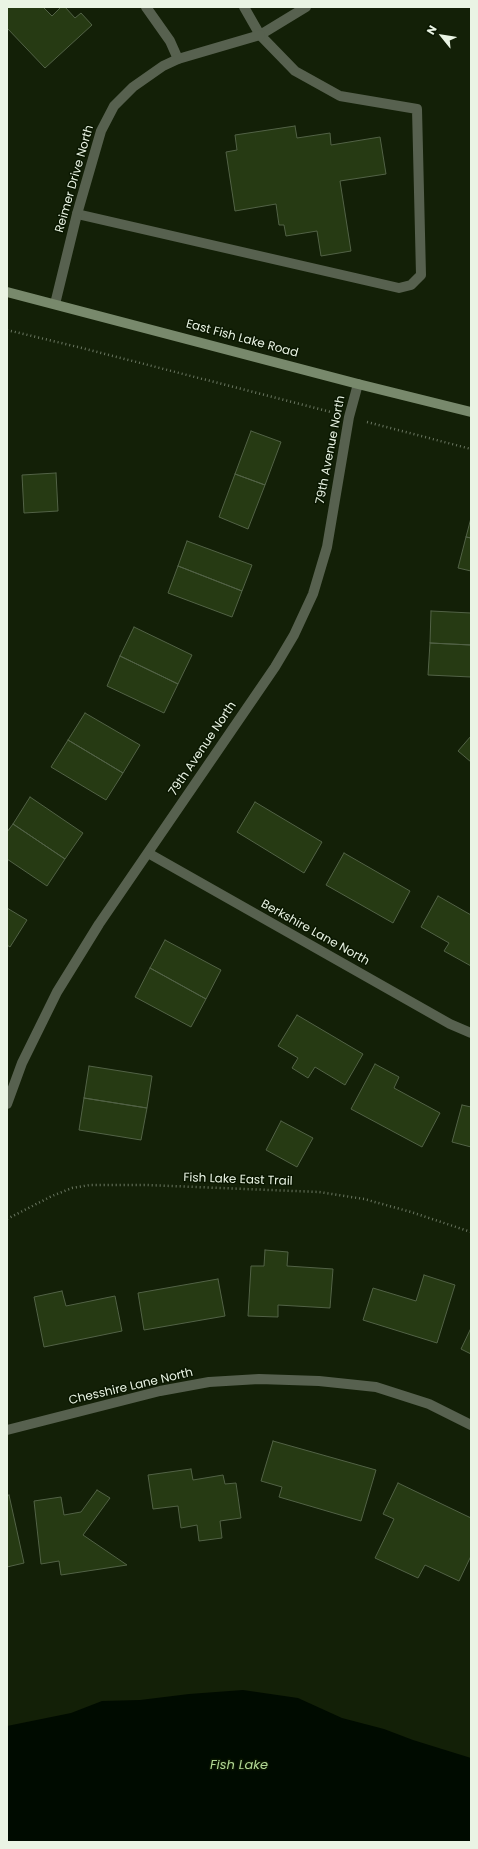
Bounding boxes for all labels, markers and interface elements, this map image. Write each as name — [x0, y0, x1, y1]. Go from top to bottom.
north arrow — [422, 16, 462, 56]
text: N — [423, 22, 441, 38]
street label: Reimer Drive North — [53, 124, 97, 234]
street label: East Fish Lake Road — [184, 317, 300, 361]
street label: 79th Avenue North — [313, 395, 349, 505]
street label: 79th Avenue North — [166, 699, 240, 799]
street label: Berkshire Lane North — [258, 897, 372, 969]
street label: Fish Lake East Trail — [183, 1171, 293, 1189]
street label: Chesshire Lane North — [68, 1366, 194, 1408]
water label: Fish Lake — [210, 1758, 268, 1774]

